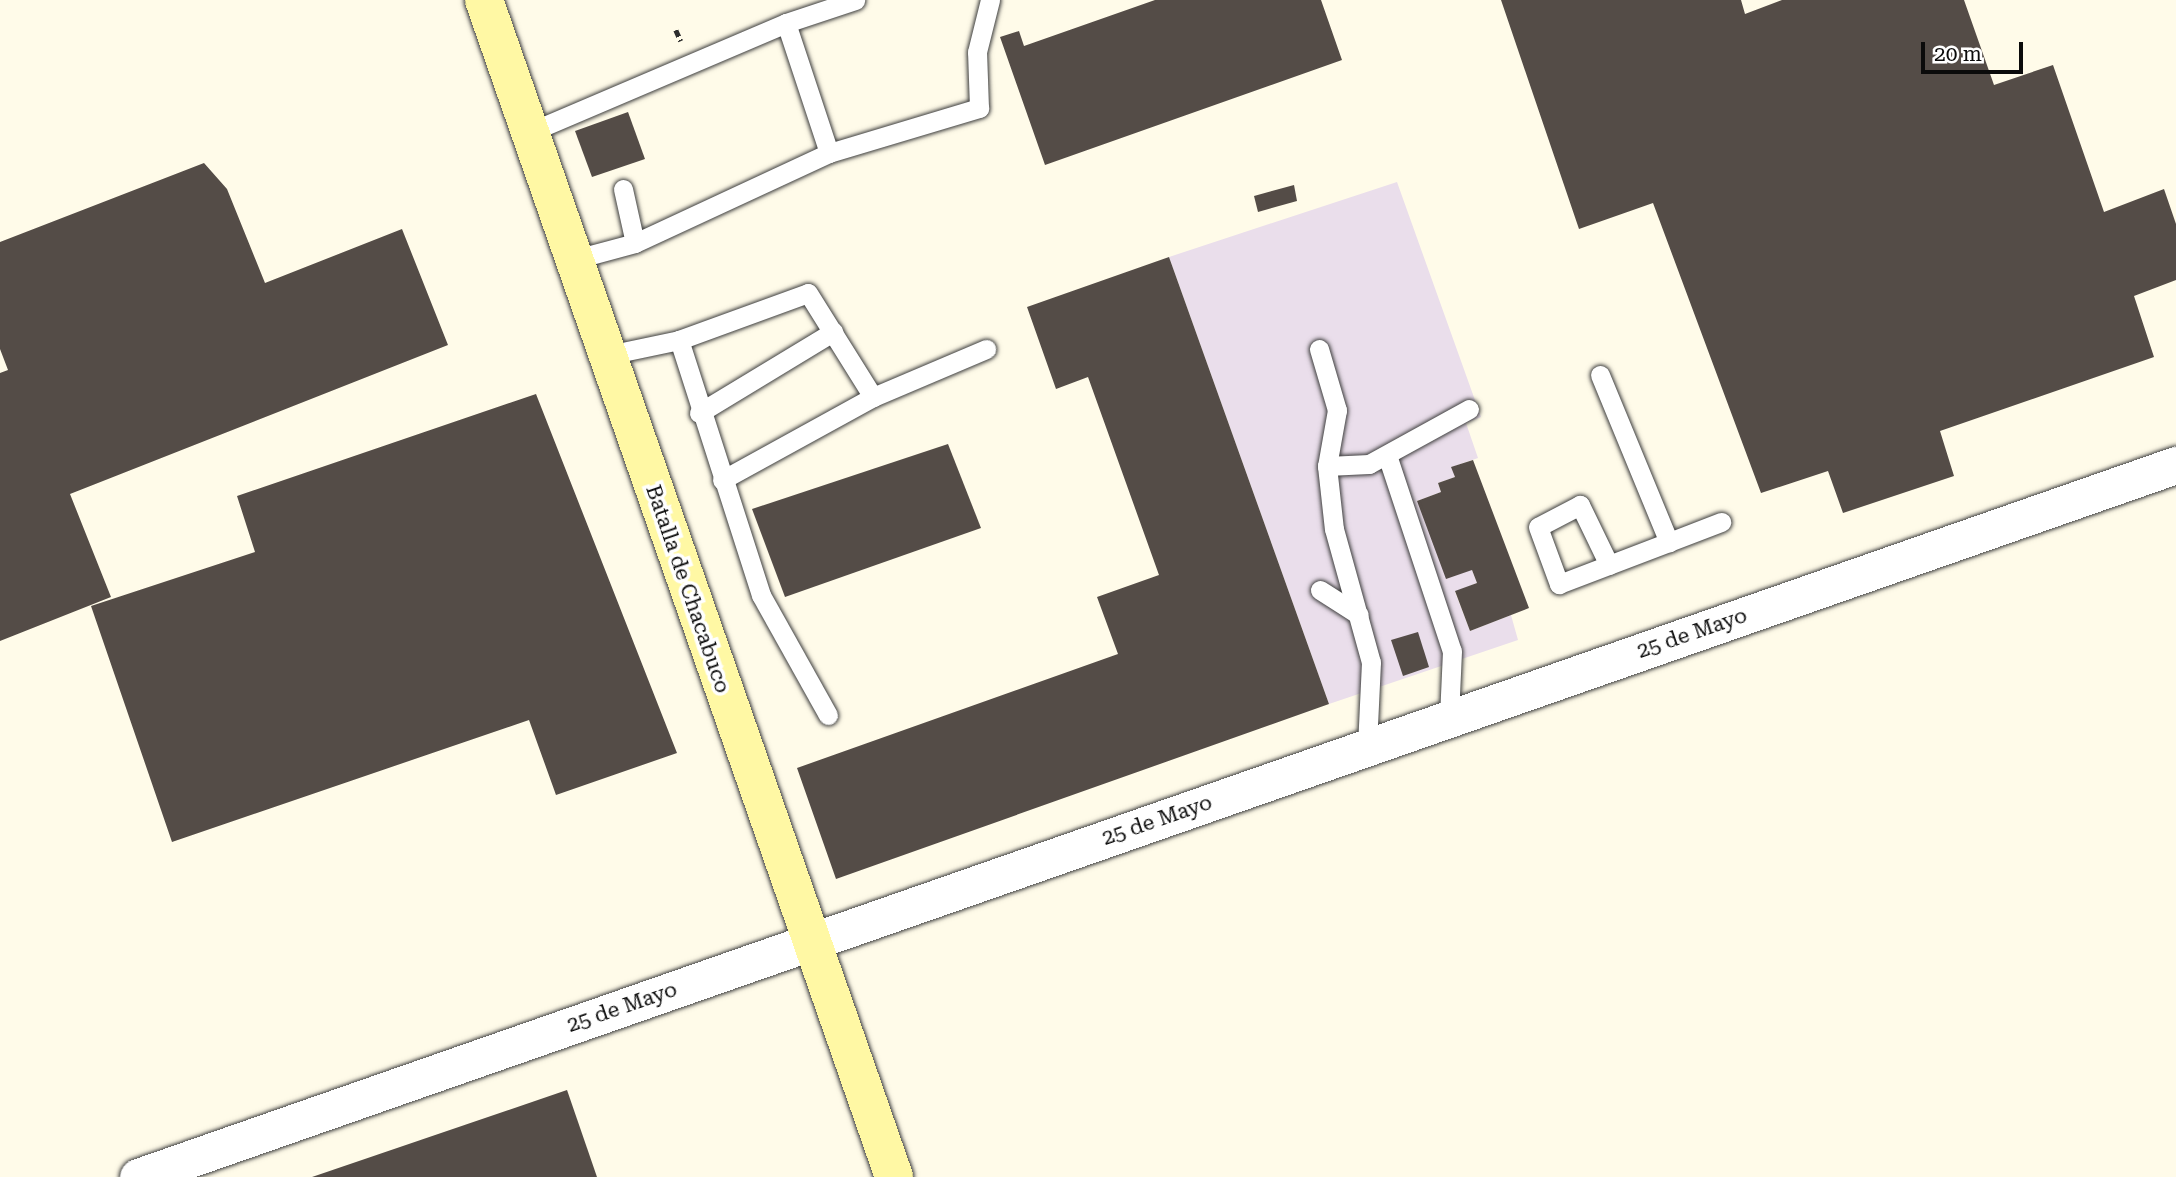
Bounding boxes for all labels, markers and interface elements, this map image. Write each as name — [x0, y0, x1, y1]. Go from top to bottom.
scale bar — [1924, 28, 2025, 72]
text: 20 m — [1934, 42, 1982, 66]
street label: Batalla de Chacabuco — [641, 482, 735, 696]
street label: 25 de Mayo — [1634, 602, 1750, 664]
street label: 25 de Mayo — [1099, 789, 1215, 851]
street label: 25 de Mayo — [564, 976, 680, 1038]

